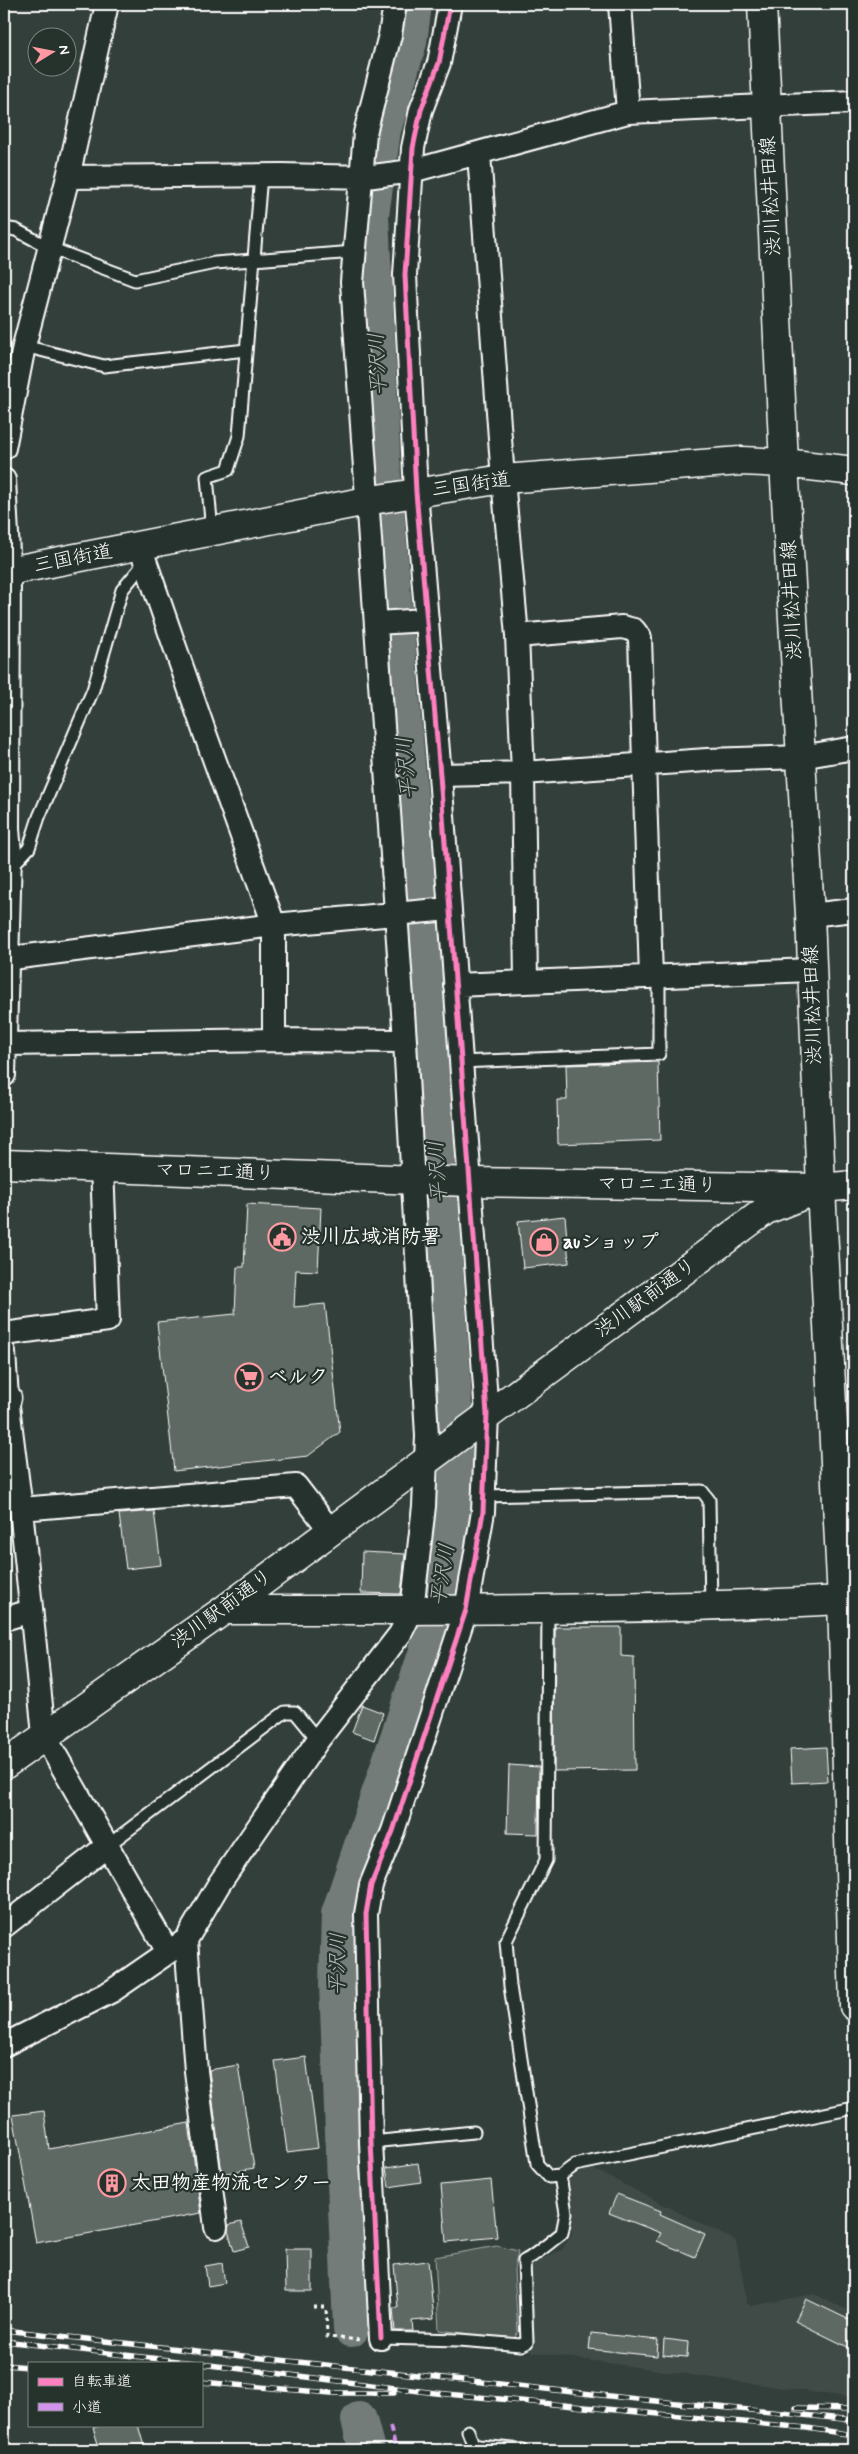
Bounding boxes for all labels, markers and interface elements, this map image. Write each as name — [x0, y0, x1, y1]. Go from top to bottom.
north arrow — [28, 28, 78, 78]
text: N — [54, 44, 73, 56]
street label: 渋川松井田線 — [754, 135, 788, 257]
water label: 平沢川 — [362, 332, 394, 396]
street label: 三国街道 — [430, 466, 512, 504]
street label: 三国街道 — [31, 538, 115, 580]
street label: 渋川松井田線 — [775, 539, 809, 661]
water label: 平沢川 — [390, 735, 424, 801]
street label: 渋川松井田線 — [797, 945, 829, 1065]
water label: 平沢川 — [422, 1140, 454, 1204]
street label: マロニエ通り — [155, 1156, 275, 1188]
street label: マロニエ通り — [597, 1170, 717, 1200]
public building icon: 渋川広域消防署 — [267, 1222, 297, 1252]
place label: 渋川広域消防署 — [301, 1224, 441, 1251]
shop icon: auショップ — [529, 1227, 559, 1257]
place label: auショップ — [563, 1229, 659, 1256]
street label: 渋川駅前通り — [590, 1252, 702, 1344]
supermarket icon: ベルク — [234, 1362, 264, 1392]
place label: ベルク — [268, 1364, 328, 1391]
water label: 平沢川 — [424, 1542, 462, 1608]
street label: 渋川駅前通り — [166, 1563, 278, 1655]
water label: 平沢川 — [323, 1932, 353, 1996]
building icon: 太田物産物流センター — [97, 2168, 127, 2198]
place label: 太田物産物流センター — [131, 2170, 331, 2197]
legend — [28, 2362, 202, 2426]
text: 自転車道 — [72, 2372, 132, 2392]
text: 小道 — [72, 2398, 102, 2418]

